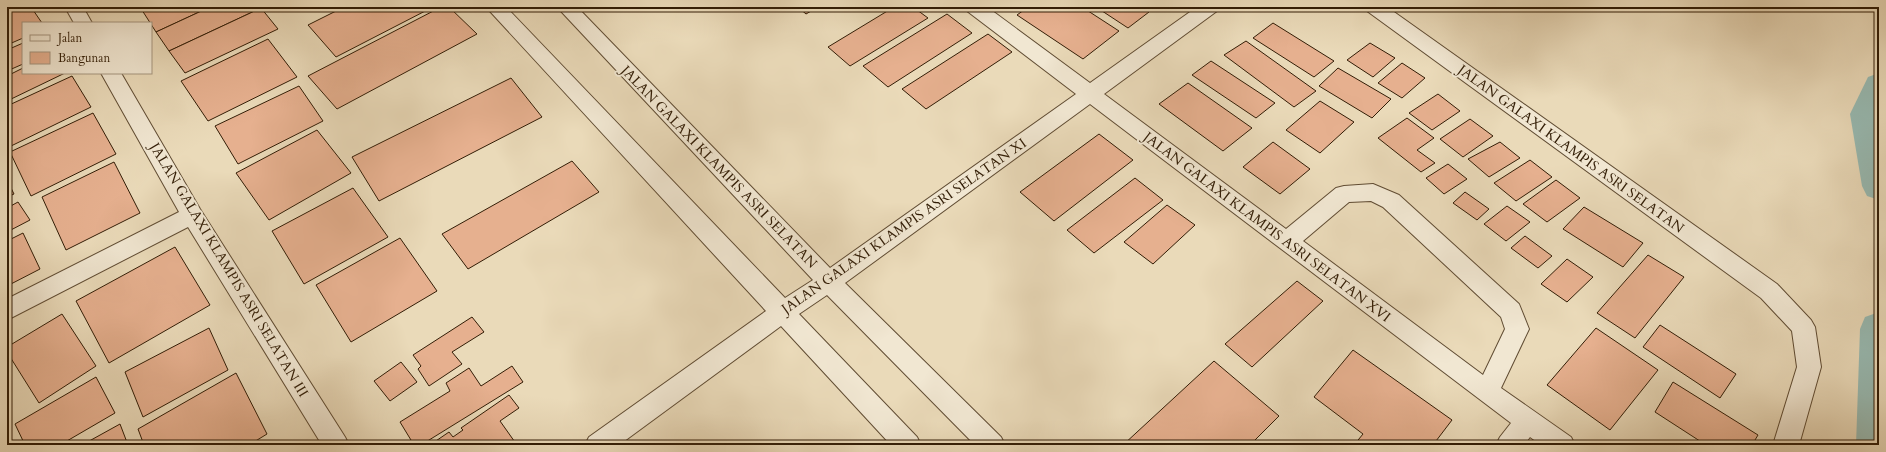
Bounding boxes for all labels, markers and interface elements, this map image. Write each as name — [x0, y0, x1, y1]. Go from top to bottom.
legend — [22, 22, 152, 74]
text: Jalan — [56, 30, 82, 46]
text: Bangunan — [58, 50, 110, 66]
street label: JALAN GALAXI KLAMPIS ASRI SELATAN — [1452, 59, 1688, 238]
street label: JALAN GALAXI KLAMPIS ASRI SELATAN — [615, 60, 821, 273]
street label: JALAN GALAXI KLAMPIS ASRI SELATAN XVI — [1138, 126, 1395, 326]
street label: JALAN GALAXI KLAMPIS ASRI SELATAN XI — [776, 134, 1030, 319]
street label: JALAN GALAXI KLAMPIS ASRI SELATAN III — [144, 138, 313, 401]

